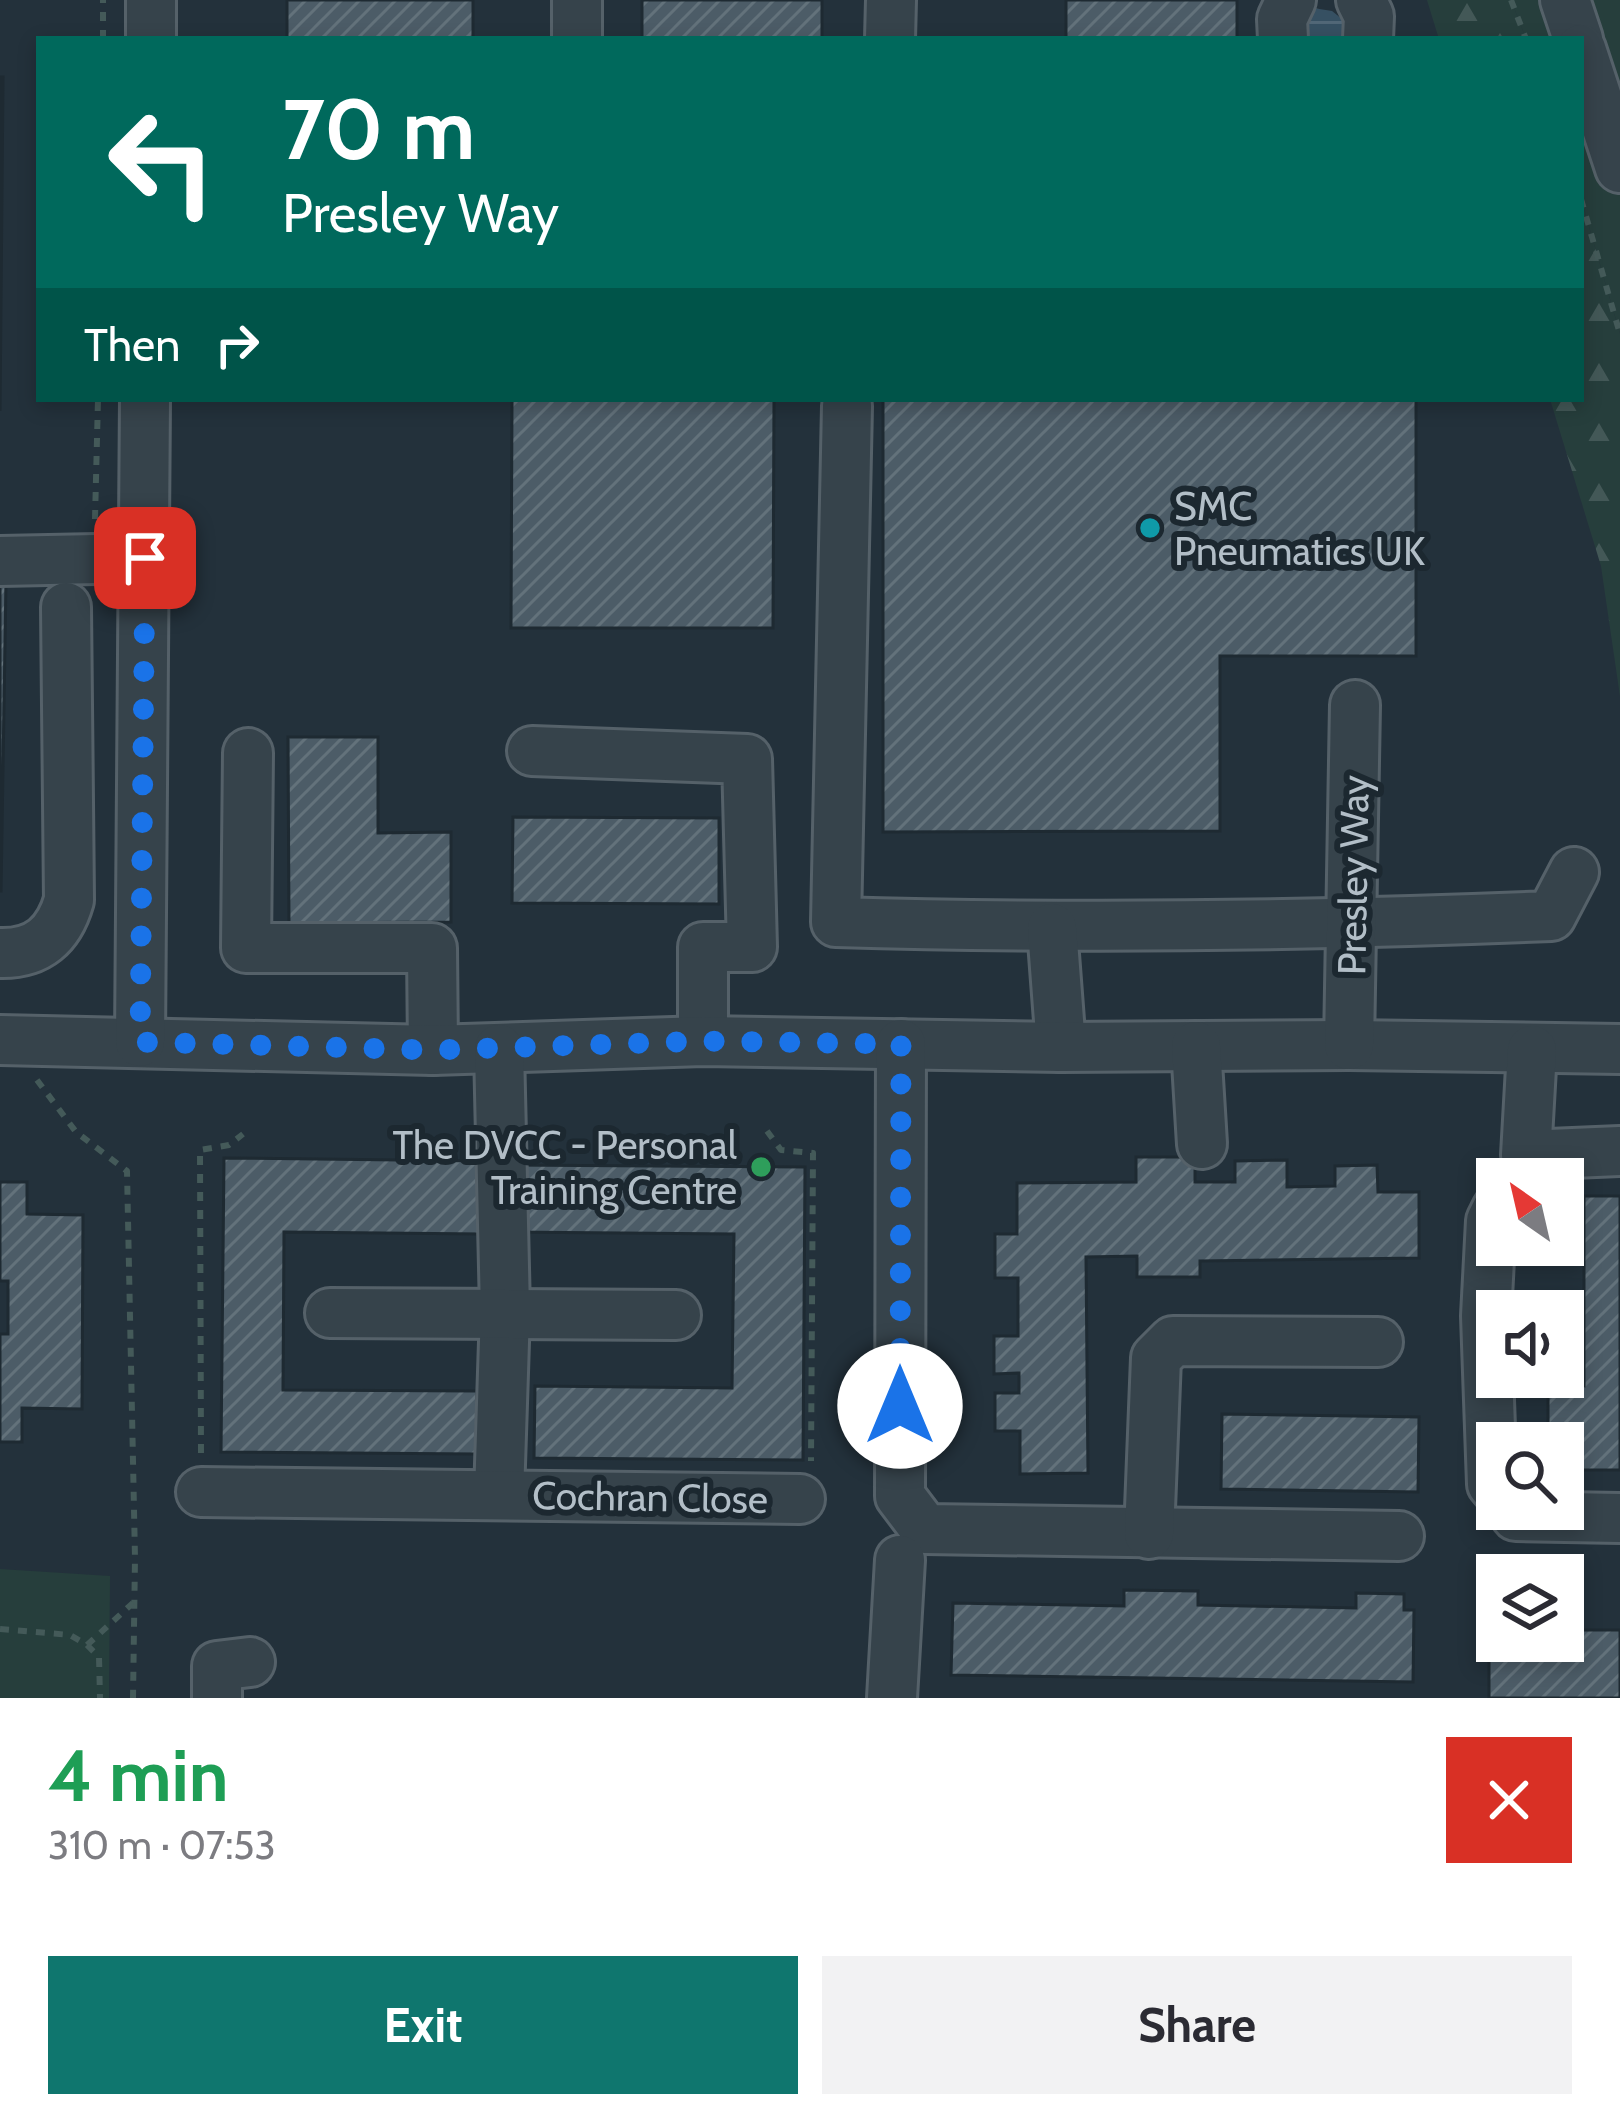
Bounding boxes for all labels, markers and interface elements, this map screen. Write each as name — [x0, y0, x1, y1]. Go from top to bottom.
text: 70 m — [282, 78, 475, 180]
icon: left — [84, 84, 240, 240]
text: Presley Way — [282, 180, 559, 246]
icon: right — [204, 312, 270, 378]
text: Then — [84, 318, 180, 372]
place label: SMC Pneumatics UK — [1174, 482, 1425, 575]
pin — [94, 507, 196, 609]
marker: SMC Pneumatics UK — [1137, 515, 1163, 541]
icon: arrive — [112, 525, 178, 591]
street label: Presley Way — [1327, 774, 1379, 975]
place label: The DVCC - Personal Training Centre — [392, 1121, 737, 1214]
marker: The DVCC - Personal Training Centre — [748, 1154, 774, 1180]
north arrow — [1476, 1158, 1584, 1266]
map controls — [1476, 1158, 1584, 1662]
button: sound — [1476, 1290, 1584, 1398]
position arrow — [837, 1343, 963, 1469]
button: search — [1476, 1422, 1584, 1530]
street label: Cochran Close — [532, 1471, 768, 1523]
button: layers — [1476, 1554, 1584, 1662]
text: 4 min — [48, 1732, 229, 1819]
button: close — [1446, 1737, 1572, 1863]
text: 310 m · 07:53 — [48, 1821, 276, 1869]
button: Exit — [48, 1956, 798, 2094]
button: Share — [822, 1956, 1572, 2094]

